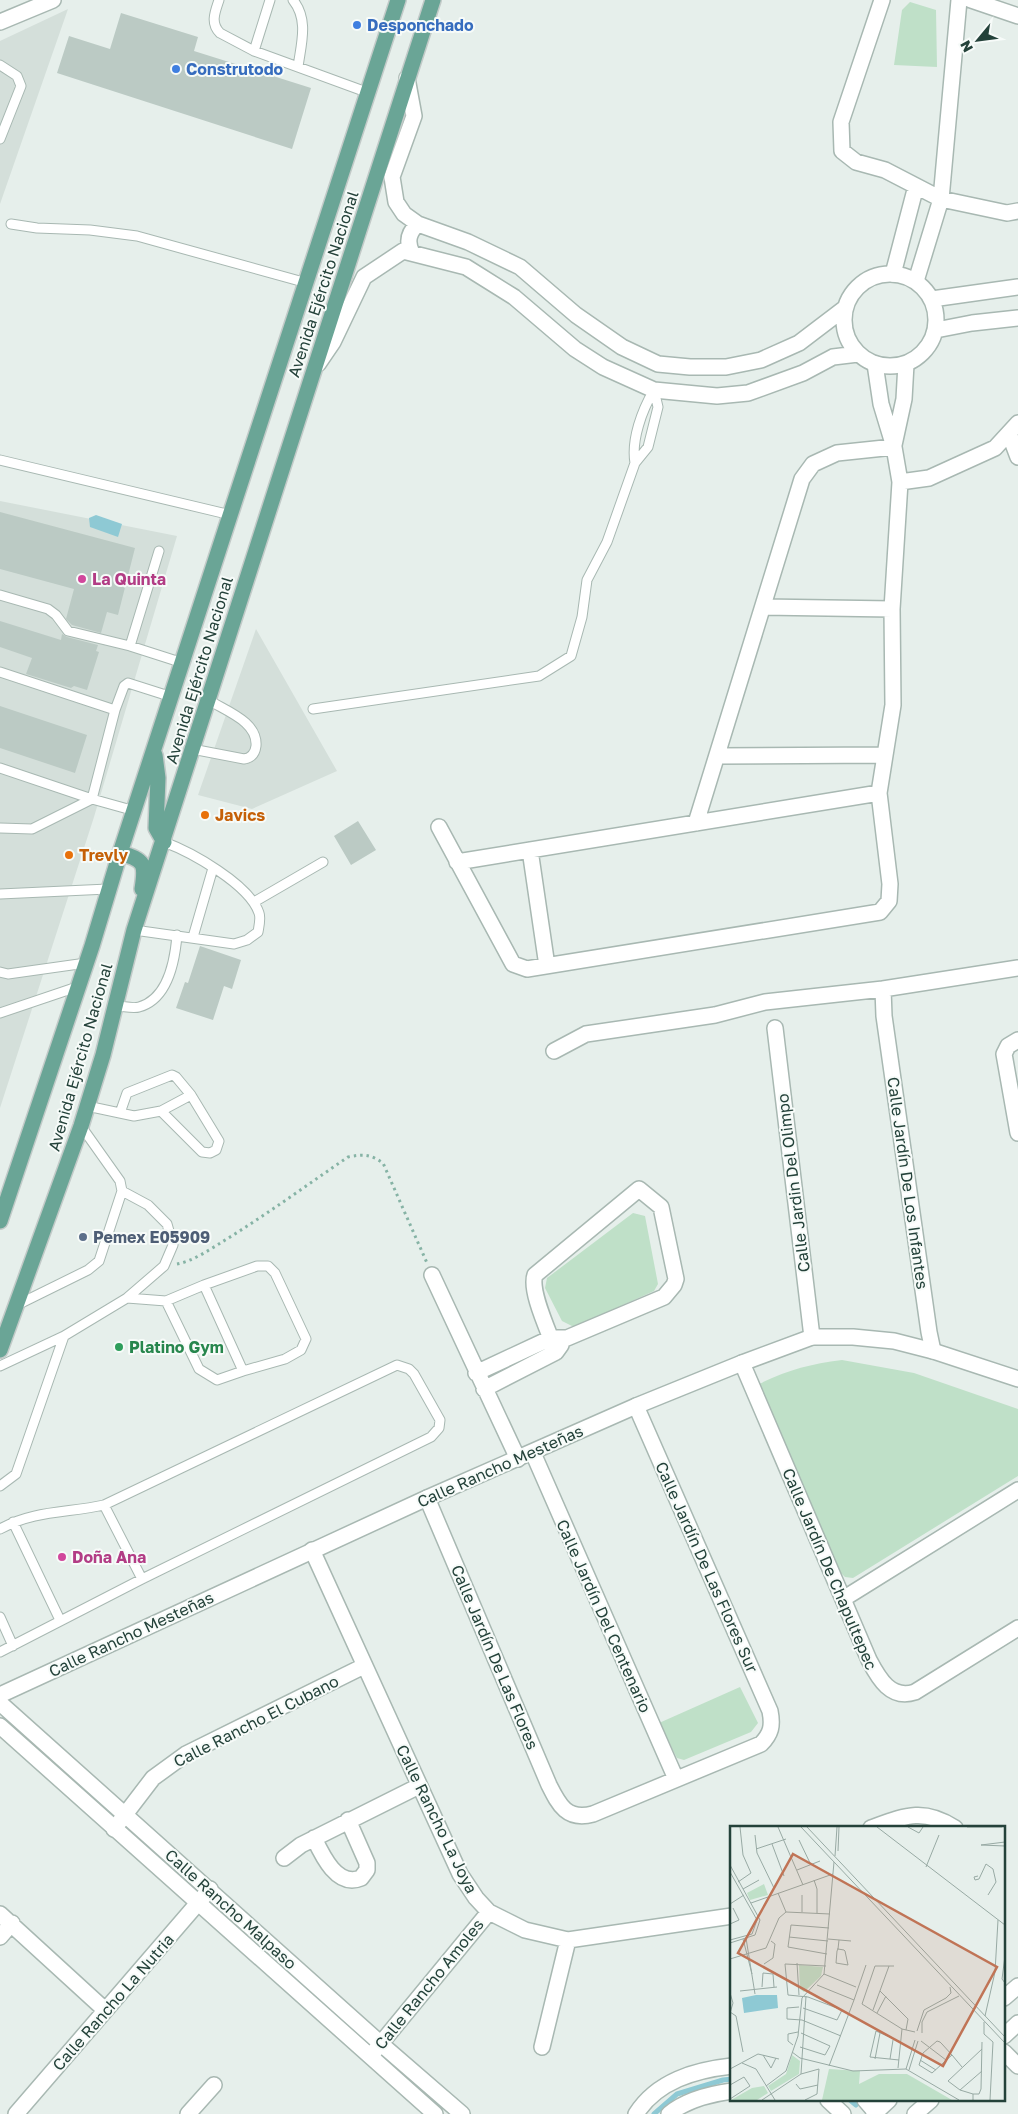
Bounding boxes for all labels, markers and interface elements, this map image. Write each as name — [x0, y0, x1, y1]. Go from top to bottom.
place label: Desponchado — [367, 15, 474, 35]
north arrow — [953, 15, 1003, 65]
marker: Desponchado — [351, 19, 363, 31]
text: N — [956, 38, 976, 55]
place label: Construtodo — [186, 59, 284, 79]
marker: Construtodo — [170, 63, 182, 75]
street label: Avenida Ejército Nacional — [283, 188, 363, 380]
place label: La Quinta — [92, 569, 166, 589]
marker: La Quinta — [76, 573, 88, 585]
street label: Avenida Ejército Nacional — [161, 574, 237, 766]
place label: Javics — [215, 805, 265, 825]
marker: Javics — [199, 809, 211, 821]
place label: Trevly — [79, 845, 129, 865]
marker: Trevly — [63, 849, 75, 861]
street label: Avenida Ejército Nacional — [44, 961, 116, 1153]
street label: Calle Jardín De Los Infantes — [883, 1076, 933, 1290]
street label: Calle Jardin Del Olimpo — [772, 1093, 814, 1273]
place label: Pemex E05909 — [93, 1227, 210, 1247]
marker: Pemex E05909 — [77, 1231, 89, 1243]
place label: Platino Gym — [129, 1337, 224, 1357]
marker: Platino Gym — [113, 1341, 125, 1353]
street label: Calle Rancho Mesteñas — [414, 1420, 586, 1512]
street label: Calle Jardín De Las Flores Sur — [651, 1459, 763, 1675]
street label: Calle Jardín De Chapultepec — [778, 1465, 882, 1673]
street label: Calle Jardín Del Centenario — [552, 1516, 656, 1716]
place label: Doña Ana — [72, 1547, 146, 1567]
marker: Doña Ana — [56, 1551, 68, 1563]
street label: Calle Jardín De Las Flores — [447, 1562, 543, 1752]
street label: Calle Rancho Mesteñas — [45, 1587, 217, 1681]
street label: Calle Rancho El Cubano — [170, 1671, 342, 1771]
street label: Calle Rancho La Joya — [392, 1741, 482, 1897]
inset map — [730, 1826, 1006, 2102]
street label: Calle Rancho Malpaso — [161, 1845, 301, 1973]
street label: Calle Rancho Amoles — [370, 1915, 488, 2053]
street label: Calle Rancho La Nutria — [48, 1929, 178, 2075]

